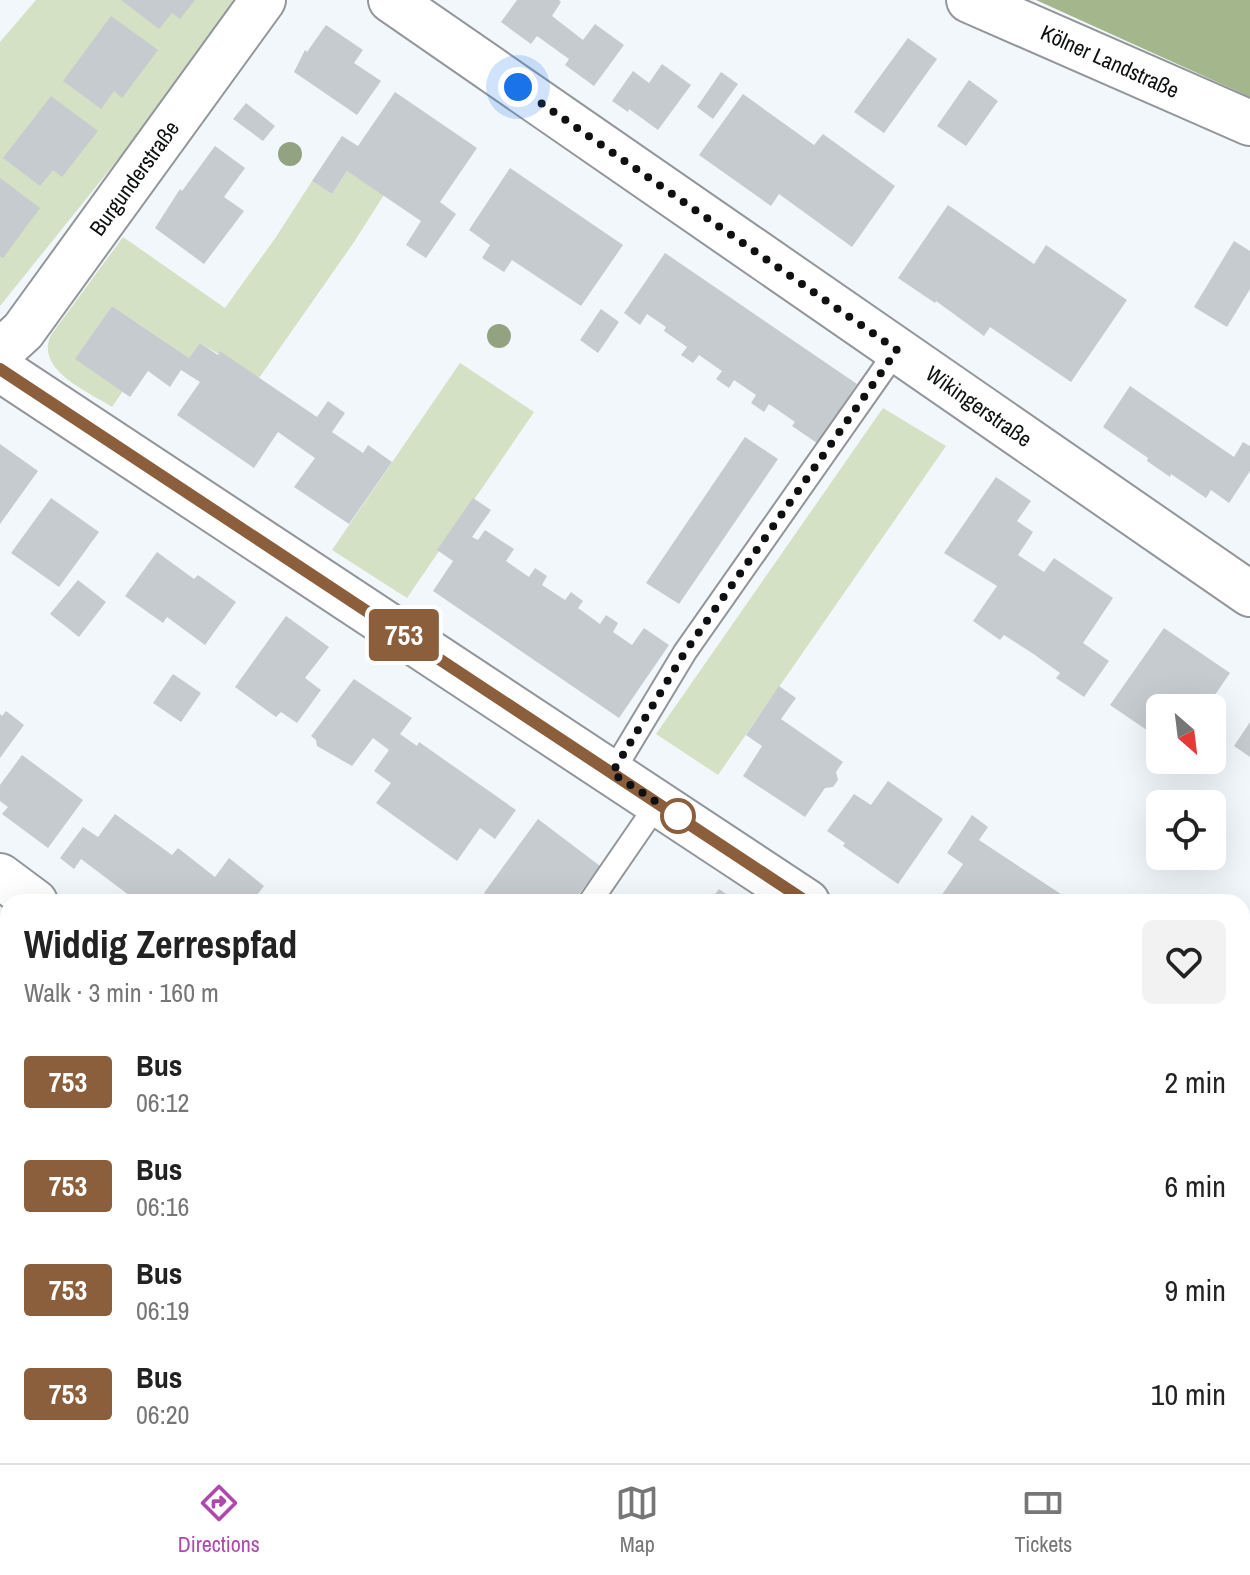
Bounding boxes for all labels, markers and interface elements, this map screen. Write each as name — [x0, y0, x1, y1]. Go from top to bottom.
street label: Kölner Landstraße — [1036, 17, 1184, 105]
your location — [498, 67, 538, 107]
street label: Burgunderstraße — [82, 114, 186, 242]
street label: Wikingerstraße — [920, 358, 1038, 454]
line badge: 753 — [358, 609, 450, 661]
text: 753 — [385, 616, 423, 654]
north arrow — [1146, 694, 1226, 774]
map controls — [1146, 694, 1226, 870]
button: locate — [1146, 790, 1226, 870]
unlabelled marker — [661, 799, 695, 833]
text: Widdig Zerrespfad — [24, 919, 297, 970]
button: heart — [1142, 920, 1226, 1004]
text: Walk · 3 min · 160 m — [24, 975, 219, 1010]
text: Bus — [136, 1045, 182, 1085]
text: 2 min — [1164, 1062, 1226, 1102]
text: 753 — [49, 1063, 87, 1101]
text: 06:12 — [136, 1085, 189, 1120]
text: Bus — [136, 1149, 182, 1189]
text: 6 min — [1164, 1166, 1226, 1206]
text: 753 — [49, 1167, 87, 1205]
text: 06:16 — [136, 1189, 189, 1224]
text: Bus — [136, 1253, 182, 1293]
text: 9 min — [1164, 1270, 1226, 1310]
text: 753 — [49, 1271, 87, 1309]
text: 06:19 — [136, 1293, 189, 1328]
text: Bus — [136, 1357, 182, 1397]
text: 10 min — [1151, 1374, 1226, 1414]
text: 753 — [49, 1375, 87, 1413]
text: 06:20 — [136, 1397, 189, 1432]
tab: Directions — [178, 1481, 260, 1559]
tab: Map — [615, 1481, 659, 1559]
tab: Tickets — [1015, 1481, 1072, 1559]

